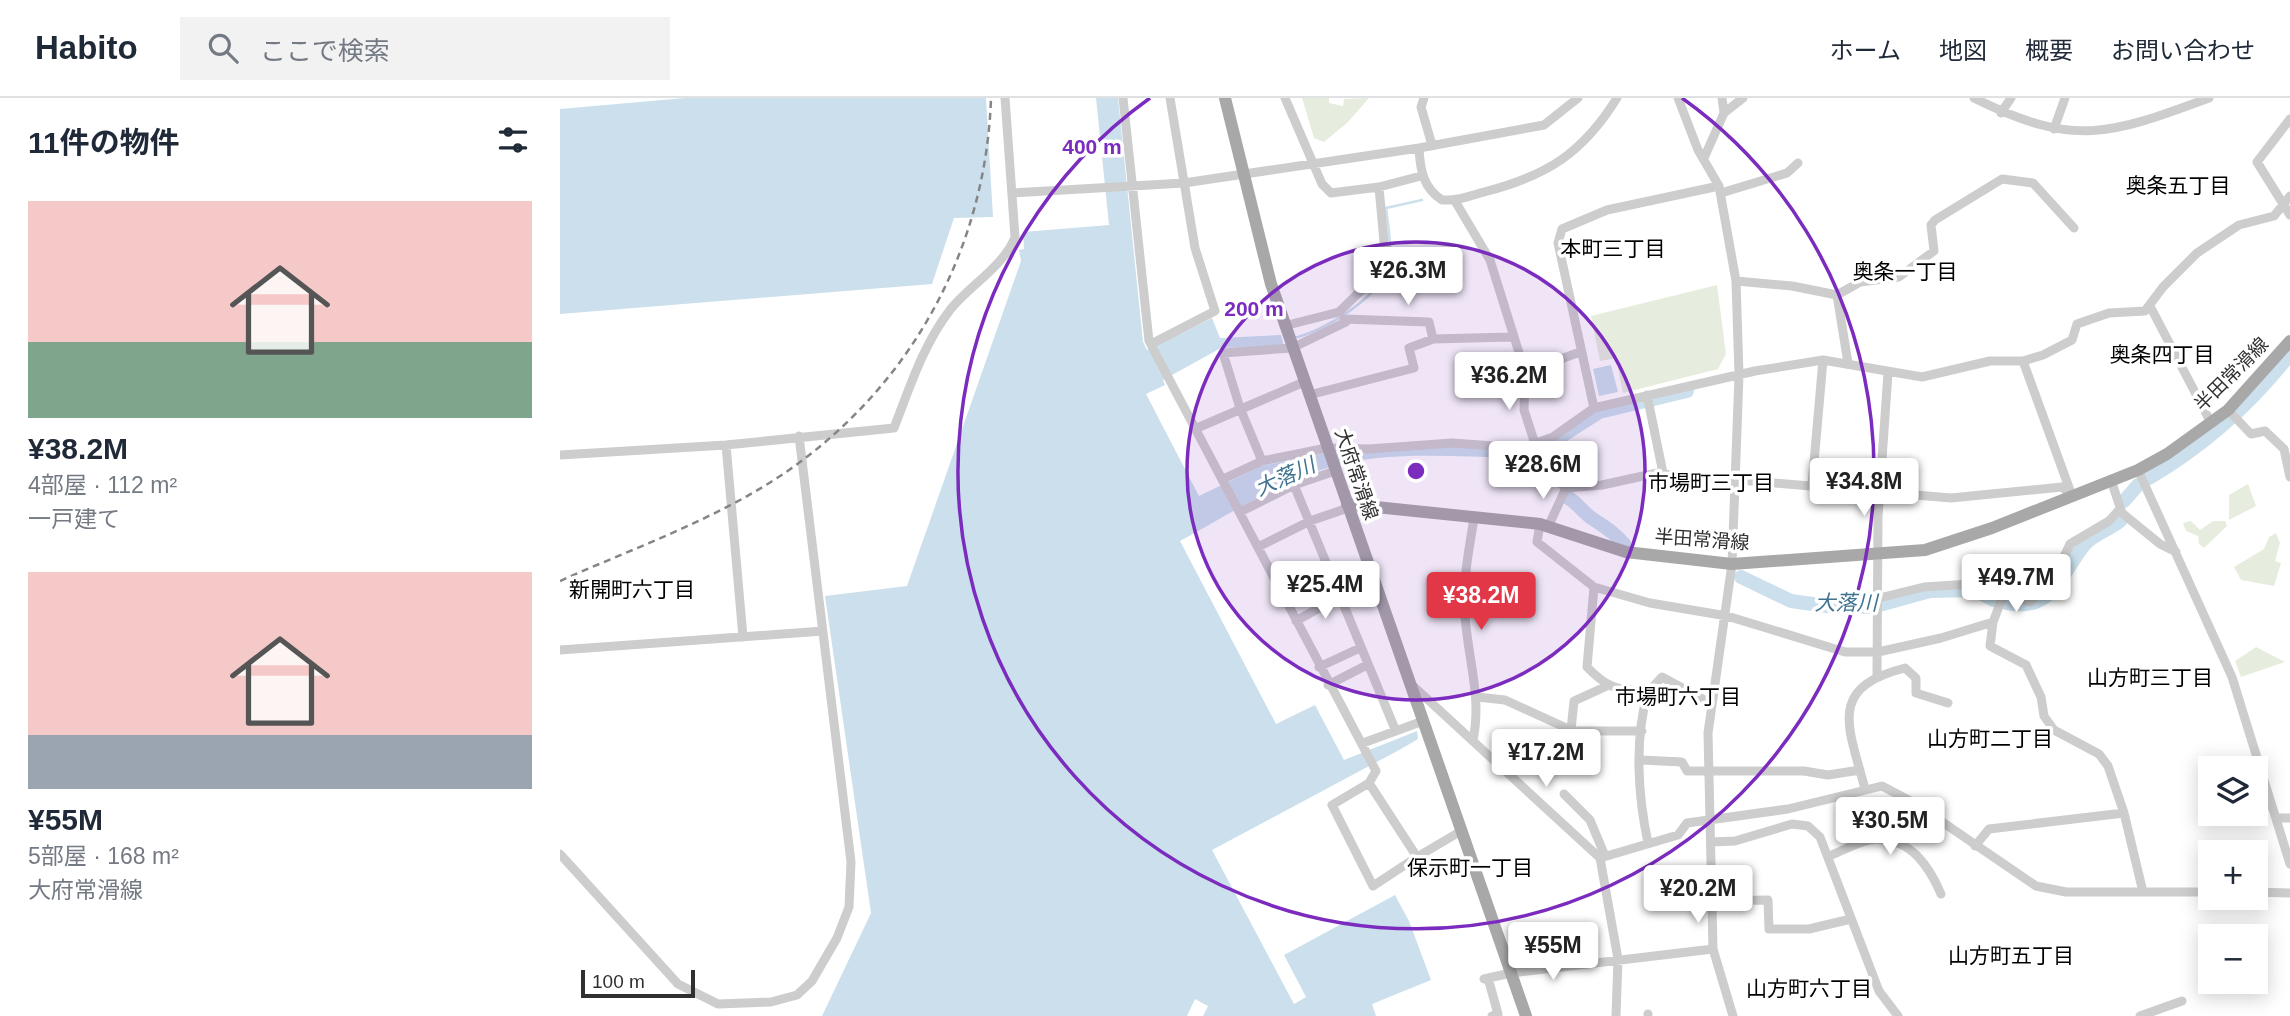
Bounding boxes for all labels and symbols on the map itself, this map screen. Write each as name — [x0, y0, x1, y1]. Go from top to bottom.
text: 400 m — [1062, 135, 1122, 158]
district label: 奥条五丁目 — [2126, 174, 2231, 197]
district label: 本町三丁目 — [1561, 237, 1666, 260]
pin: ¥26.3M — [1351, 248, 1465, 307]
district label: 奥条一丁目 — [1853, 260, 1958, 283]
text: 200 m — [1224, 297, 1284, 320]
street label: 半田常滑線 — [2190, 333, 2272, 415]
district label: 奥条四丁目 — [2110, 343, 2215, 366]
pin: ¥36.2M — [1452, 352, 1566, 412]
street label: 大府常滑線 — [1331, 426, 1382, 523]
pin: ¥28.6M — [1486, 442, 1600, 501]
water label: 大落川 — [1251, 452, 1320, 500]
pin: ¥34.8M — [1807, 458, 1921, 518]
centre of rings — [1404, 459, 1428, 483]
district label: 市場町三丁目 — [1648, 471, 1774, 494]
street label: 半田常滑線 — [1654, 526, 1750, 553]
pin: ¥49.7M — [1959, 554, 2073, 614]
pin: ¥25.4M — [1268, 561, 1382, 621]
pin: ¥38.2M — [1424, 573, 1538, 632]
district label: 新開町六丁目 — [569, 578, 695, 601]
water label: 大落川 — [1815, 591, 1879, 614]
district label: 山方町三丁目 — [2087, 666, 2213, 689]
district label: 市場町六丁目 — [1615, 685, 1741, 708]
district label: 山方町二丁目 — [1927, 727, 2053, 750]
pin: ¥17.2M — [1489, 730, 1603, 789]
pin: ¥30.5M — [1833, 798, 1947, 857]
district label: 保示町一丁目 — [1407, 856, 1533, 879]
pin: ¥20.2M — [1641, 866, 1755, 925]
pin: ¥55M — [1512, 922, 1594, 982]
district label: 山方町五丁目 — [1948, 944, 2074, 967]
scale bar — [581, 967, 695, 999]
district label: 山方町六丁目 — [1746, 977, 1872, 1000]

